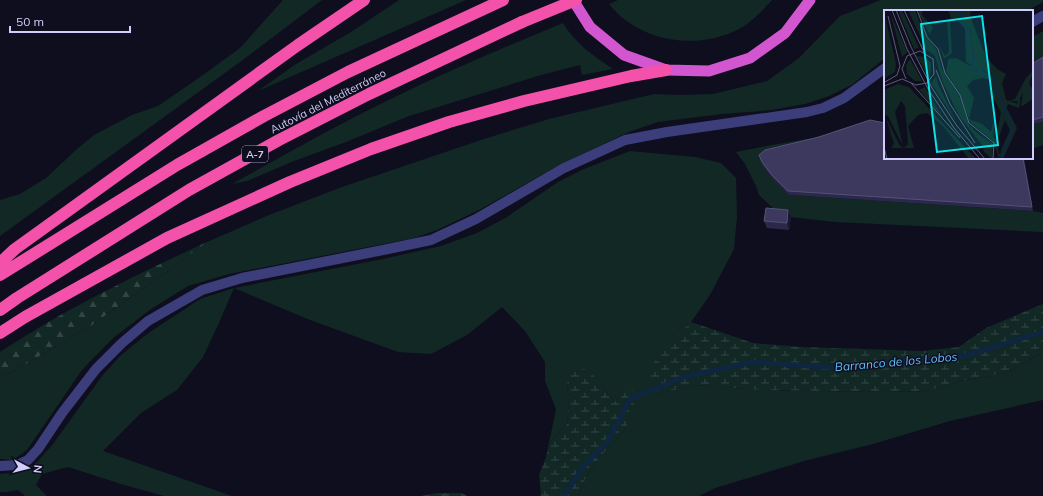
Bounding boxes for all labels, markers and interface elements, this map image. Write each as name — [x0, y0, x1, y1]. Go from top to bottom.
scale bar — [10, 8, 130, 34]
inset map — [884, 10, 1033, 159]
text: 50 m — [16, 14, 44, 29]
street label: Autovía del Mediterráneo — [268, 66, 388, 136]
road number: A-7 — [242, 146, 268, 162]
water label: Barranco de los Lobos — [834, 349, 958, 374]
north arrow — [8, 448, 48, 488]
text: N — [30, 464, 45, 474]

